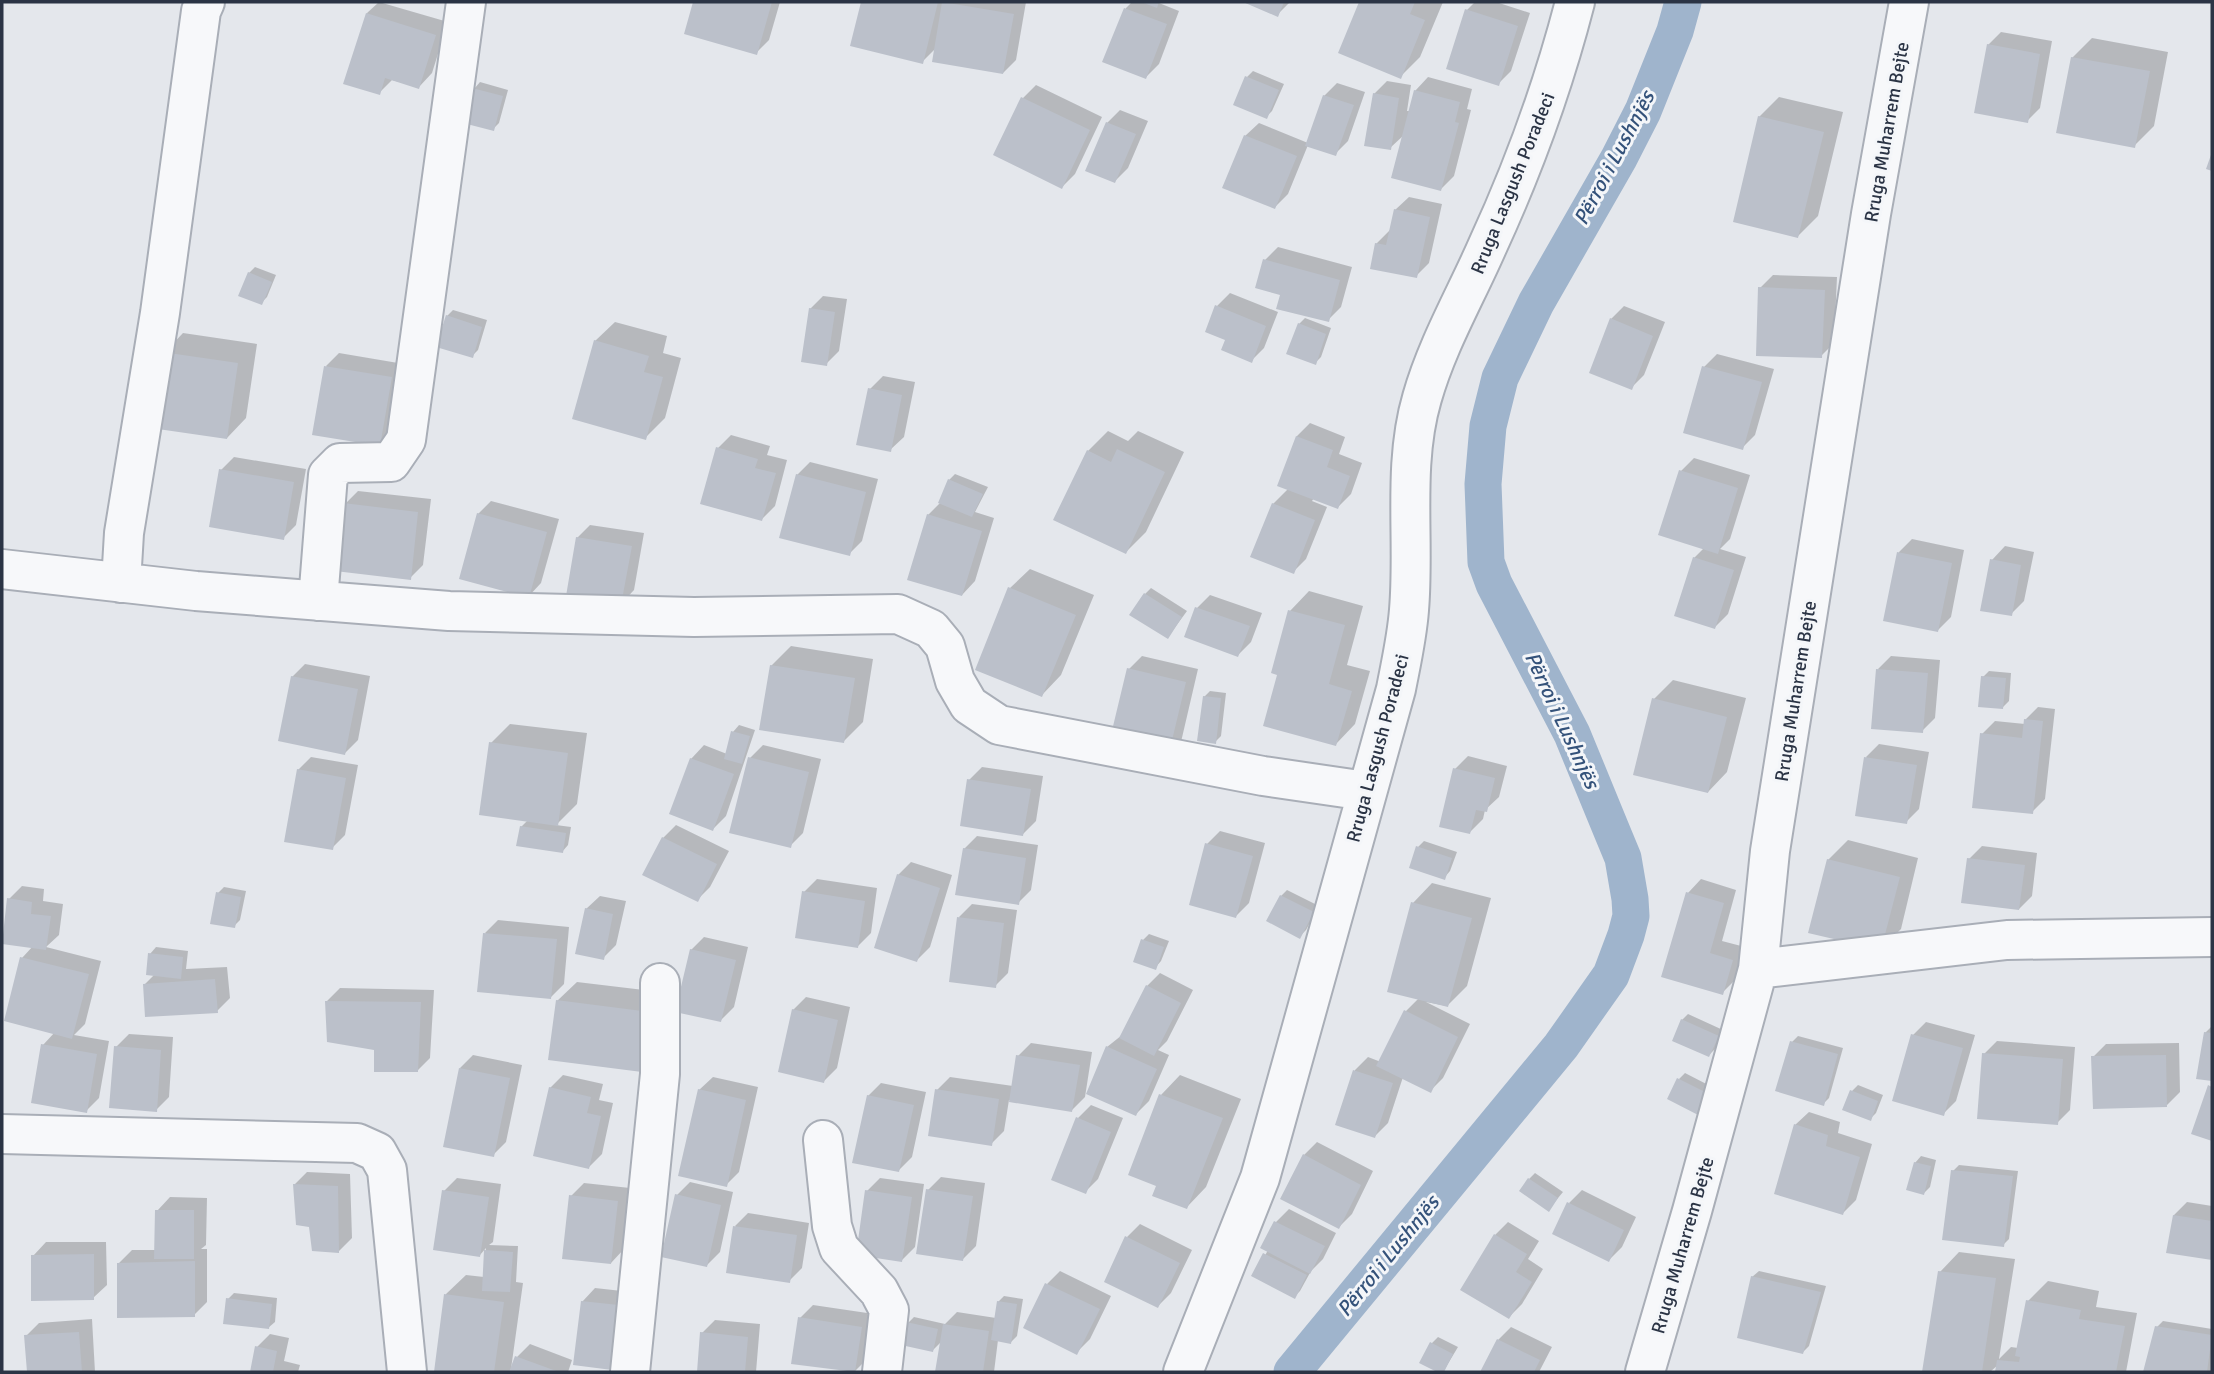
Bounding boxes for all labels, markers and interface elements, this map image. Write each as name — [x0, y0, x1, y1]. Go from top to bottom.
street label: Rruga Muharrem Bejte — [1859, 40, 1915, 224]
water label: Përroi i Lushnjës — [1568, 85, 1661, 229]
street label: Rruga Lasgush Poradeci — [1465, 89, 1560, 278]
street label: Rruga Muharrem Bejte — [1770, 599, 1822, 783]
water label: Përroi i Lushnjës — [1519, 647, 1606, 794]
street label: Rruga Lasgush Poradeci — [1341, 651, 1415, 845]
street label: Rruga Muharrem Bejte — [1646, 1154, 1720, 1337]
water label: Përroi i Lushnjës — [1331, 1189, 1446, 1322]

